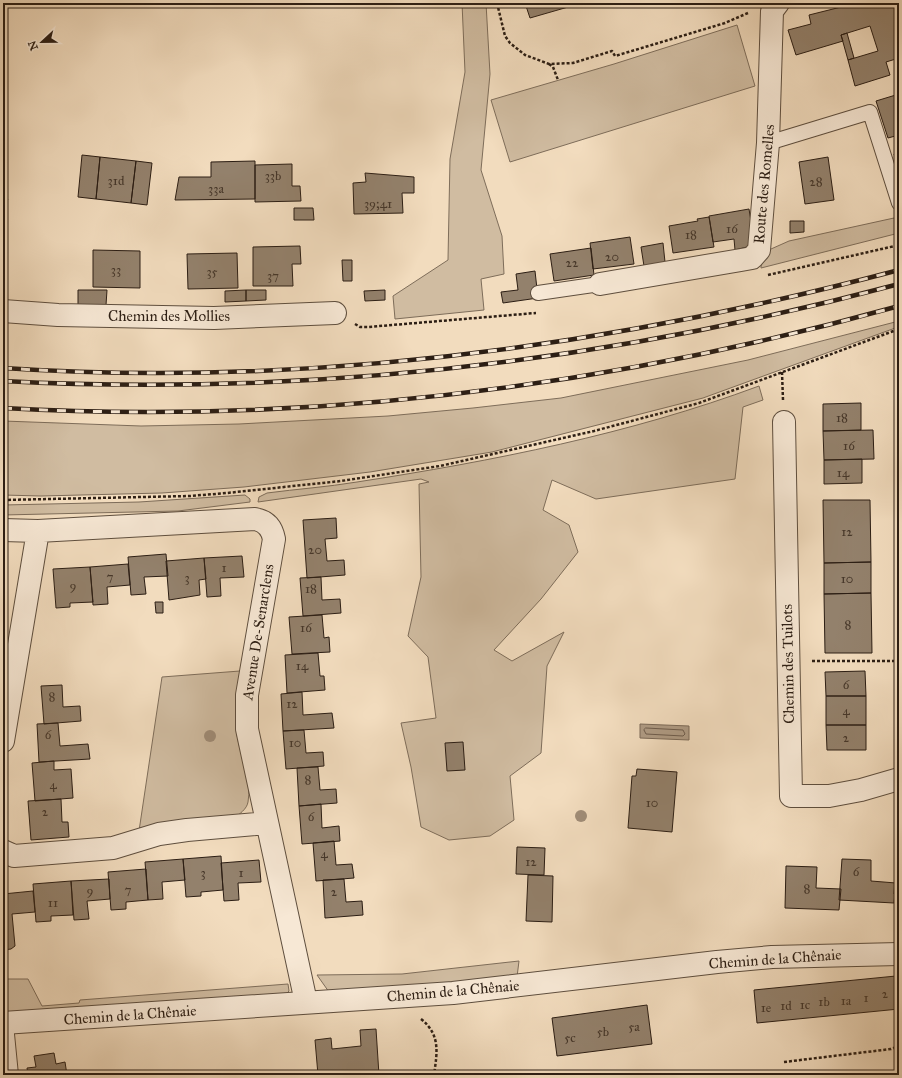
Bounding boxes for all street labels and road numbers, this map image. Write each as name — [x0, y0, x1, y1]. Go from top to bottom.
street label: Route des Romelles — [750, 123, 778, 245]
street label: Chemin des Mollies — [108, 307, 230, 325]
street label: Avenue De-Senarclens — [238, 563, 278, 702]
street label: Chemin des Tuilots — [778, 604, 798, 724]
street label: Chemin de la Chênaie — [708, 945, 842, 973]
street label: Chemin de la Chênaie — [386, 976, 520, 1006]
street label: Chemin de la Chênaie — [63, 1001, 197, 1029]

